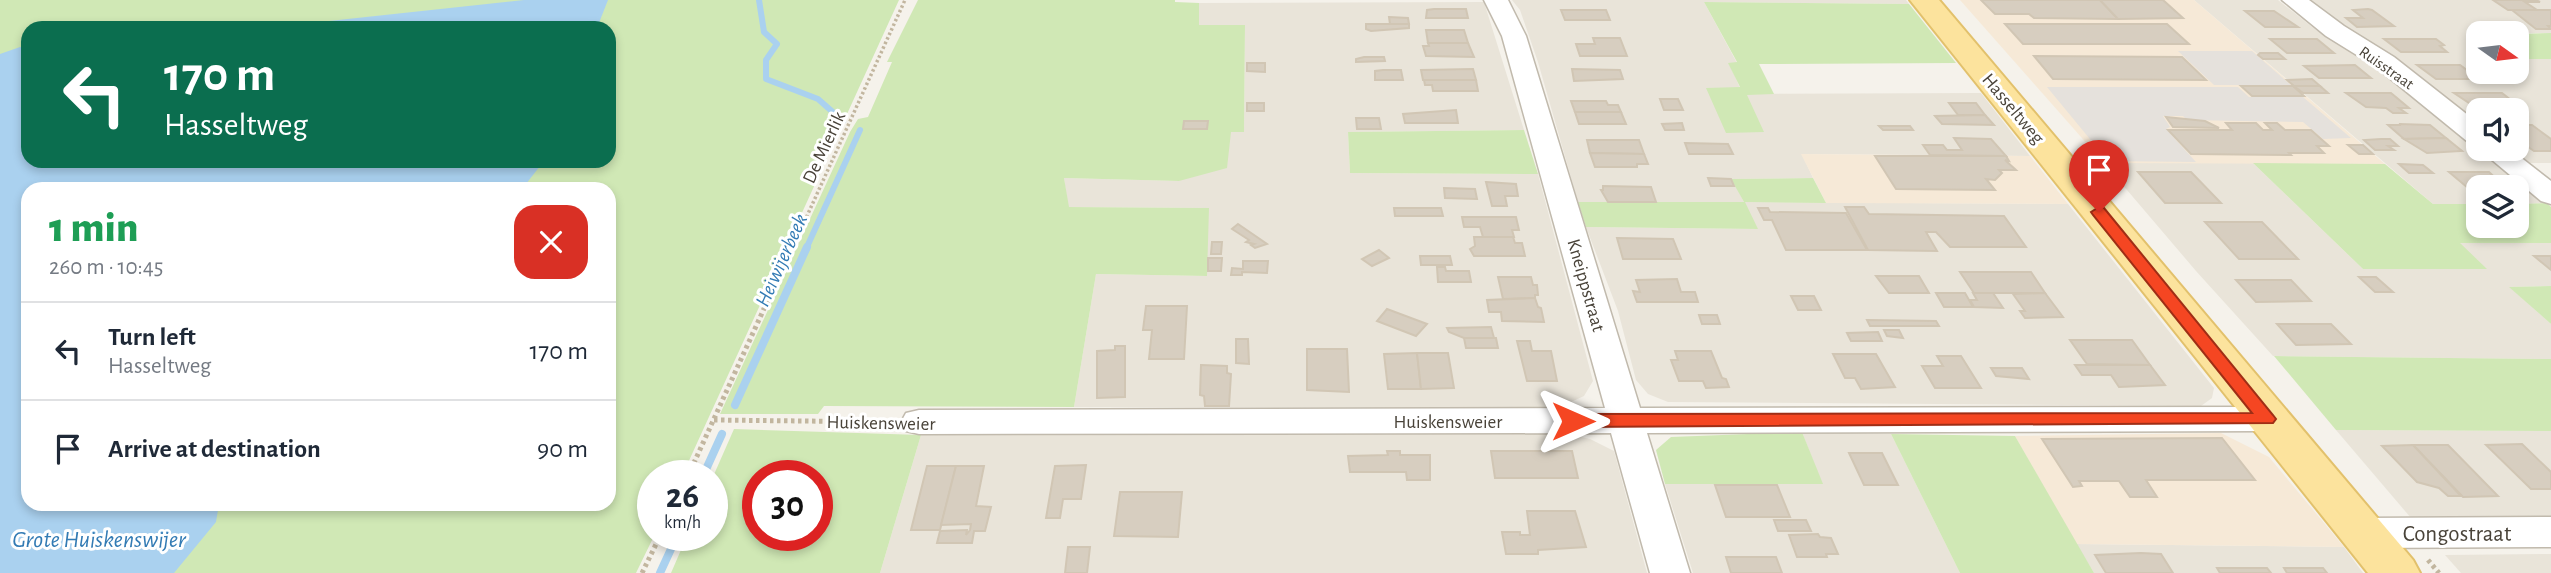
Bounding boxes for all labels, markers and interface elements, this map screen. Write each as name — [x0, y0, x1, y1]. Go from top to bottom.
north arrow — [2466, 21, 2529, 84]
map controls — [2466, 21, 2529, 238]
street label: Ruisstraat — [2356, 43, 2417, 92]
icon: left — [49, 49, 140, 140]
text: 170 m — [164, 51, 275, 100]
street label: Hasseltweg — [1978, 70, 2048, 148]
button: sound — [2466, 98, 2529, 161]
text: Hasseltweg — [164, 109, 308, 141]
street label: De Mierlik — [800, 109, 849, 186]
pin — [2069, 140, 2129, 212]
icon: arrive — [2080, 151, 2118, 189]
button: layers — [2466, 175, 2529, 238]
button: close — [514, 205, 588, 279]
text: 1 min — [49, 207, 138, 249]
water label: Heiwijerbeek — [752, 210, 811, 310]
street label: Kneippstraat — [1563, 237, 1608, 334]
text: 260 m · 10:45 — [49, 256, 163, 279]
text: Turn left — [108, 324, 196, 350]
icon: left — [49, 332, 87, 370]
text: 170 m — [529, 338, 588, 364]
text: Hasseltweg — [108, 355, 211, 378]
position arrow — [1536, 384, 1610, 458]
street label: Huiskensweier — [826, 413, 936, 434]
street label: Huiskensweier — [1394, 413, 1502, 432]
icon: arrive — [49, 430, 87, 468]
text: Arrive at destination — [108, 436, 321, 462]
text: 90 m — [537, 436, 588, 462]
speed limit sign: 30 — [742, 460, 833, 551]
text: 26 — [666, 479, 699, 514]
text: km/h — [664, 514, 701, 532]
street label: Congostraat — [2403, 523, 2512, 546]
water label: Grote Huiskenswijer — [12, 528, 187, 552]

